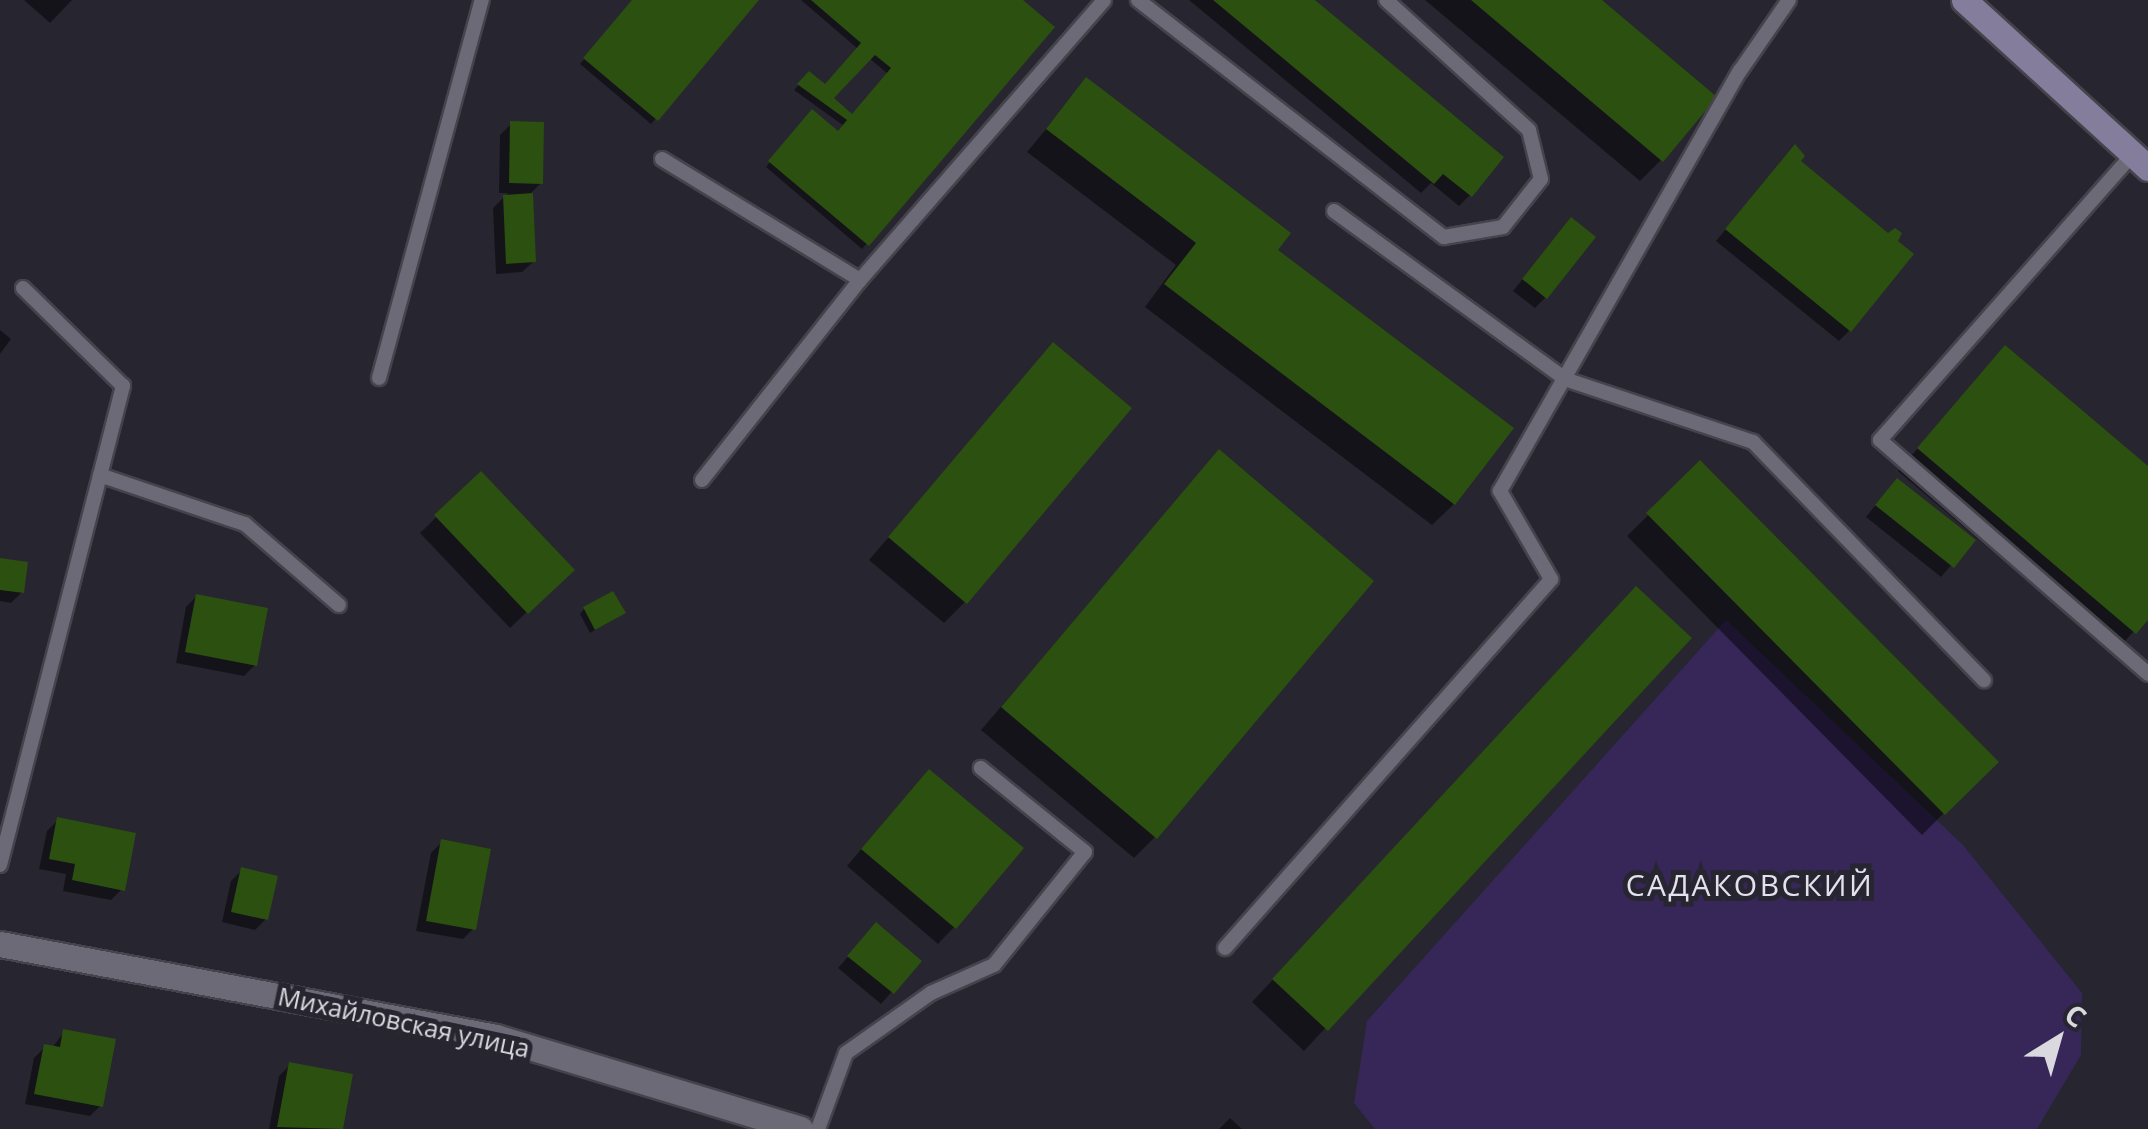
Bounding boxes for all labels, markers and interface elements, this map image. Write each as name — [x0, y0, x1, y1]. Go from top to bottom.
district label: САДАКОВСКИЙ — [1626, 867, 1874, 903]
street label: Михайловская улица — [276, 981, 532, 1063]
north arrow — [2008, 989, 2108, 1089]
text: С — [2057, 994, 2095, 1036]

